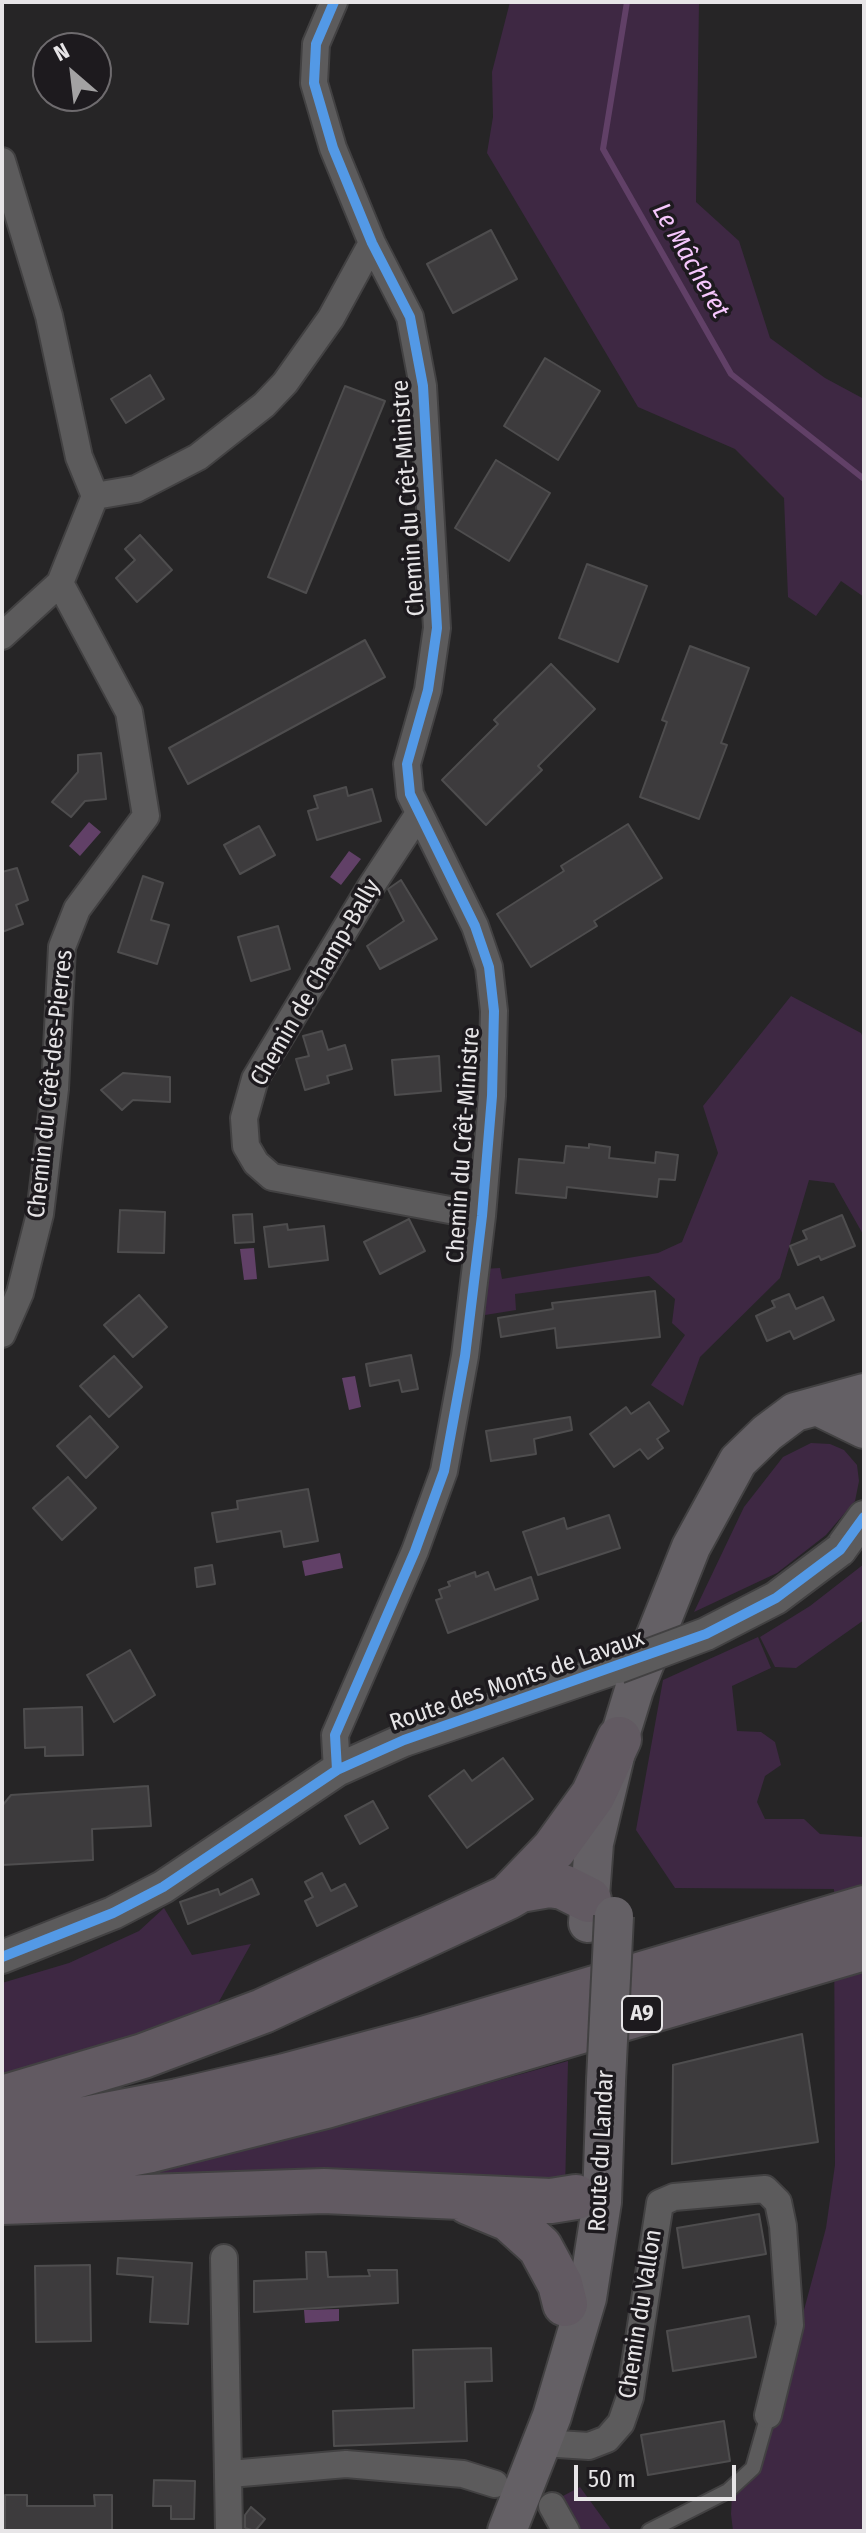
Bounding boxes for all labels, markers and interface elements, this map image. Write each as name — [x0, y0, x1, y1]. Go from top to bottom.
north arrow — [32, 32, 112, 112]
text: N — [49, 37, 74, 67]
water label: Le Mâcheret — [645, 198, 735, 324]
street label: Chemin du Crêt-Ministre — [386, 379, 432, 617]
street label: Chemin de Champ-Bally — [245, 875, 387, 1091]
street label: Chemin du Crêt-des-Pierres — [23, 948, 79, 1220]
street label: Chemin du Crêt-Ministre — [441, 1026, 487, 1264]
street label: Route des Monts de Lavaux — [386, 1624, 648, 1738]
road number: A9 — [622, 1996, 662, 2032]
street label: Route du Landar — [583, 2069, 621, 2233]
street label: Chemin du Vallon — [613, 2227, 669, 2401]
scale bar — [578, 2449, 740, 2499]
text: 50 m — [588, 2465, 636, 2493]

